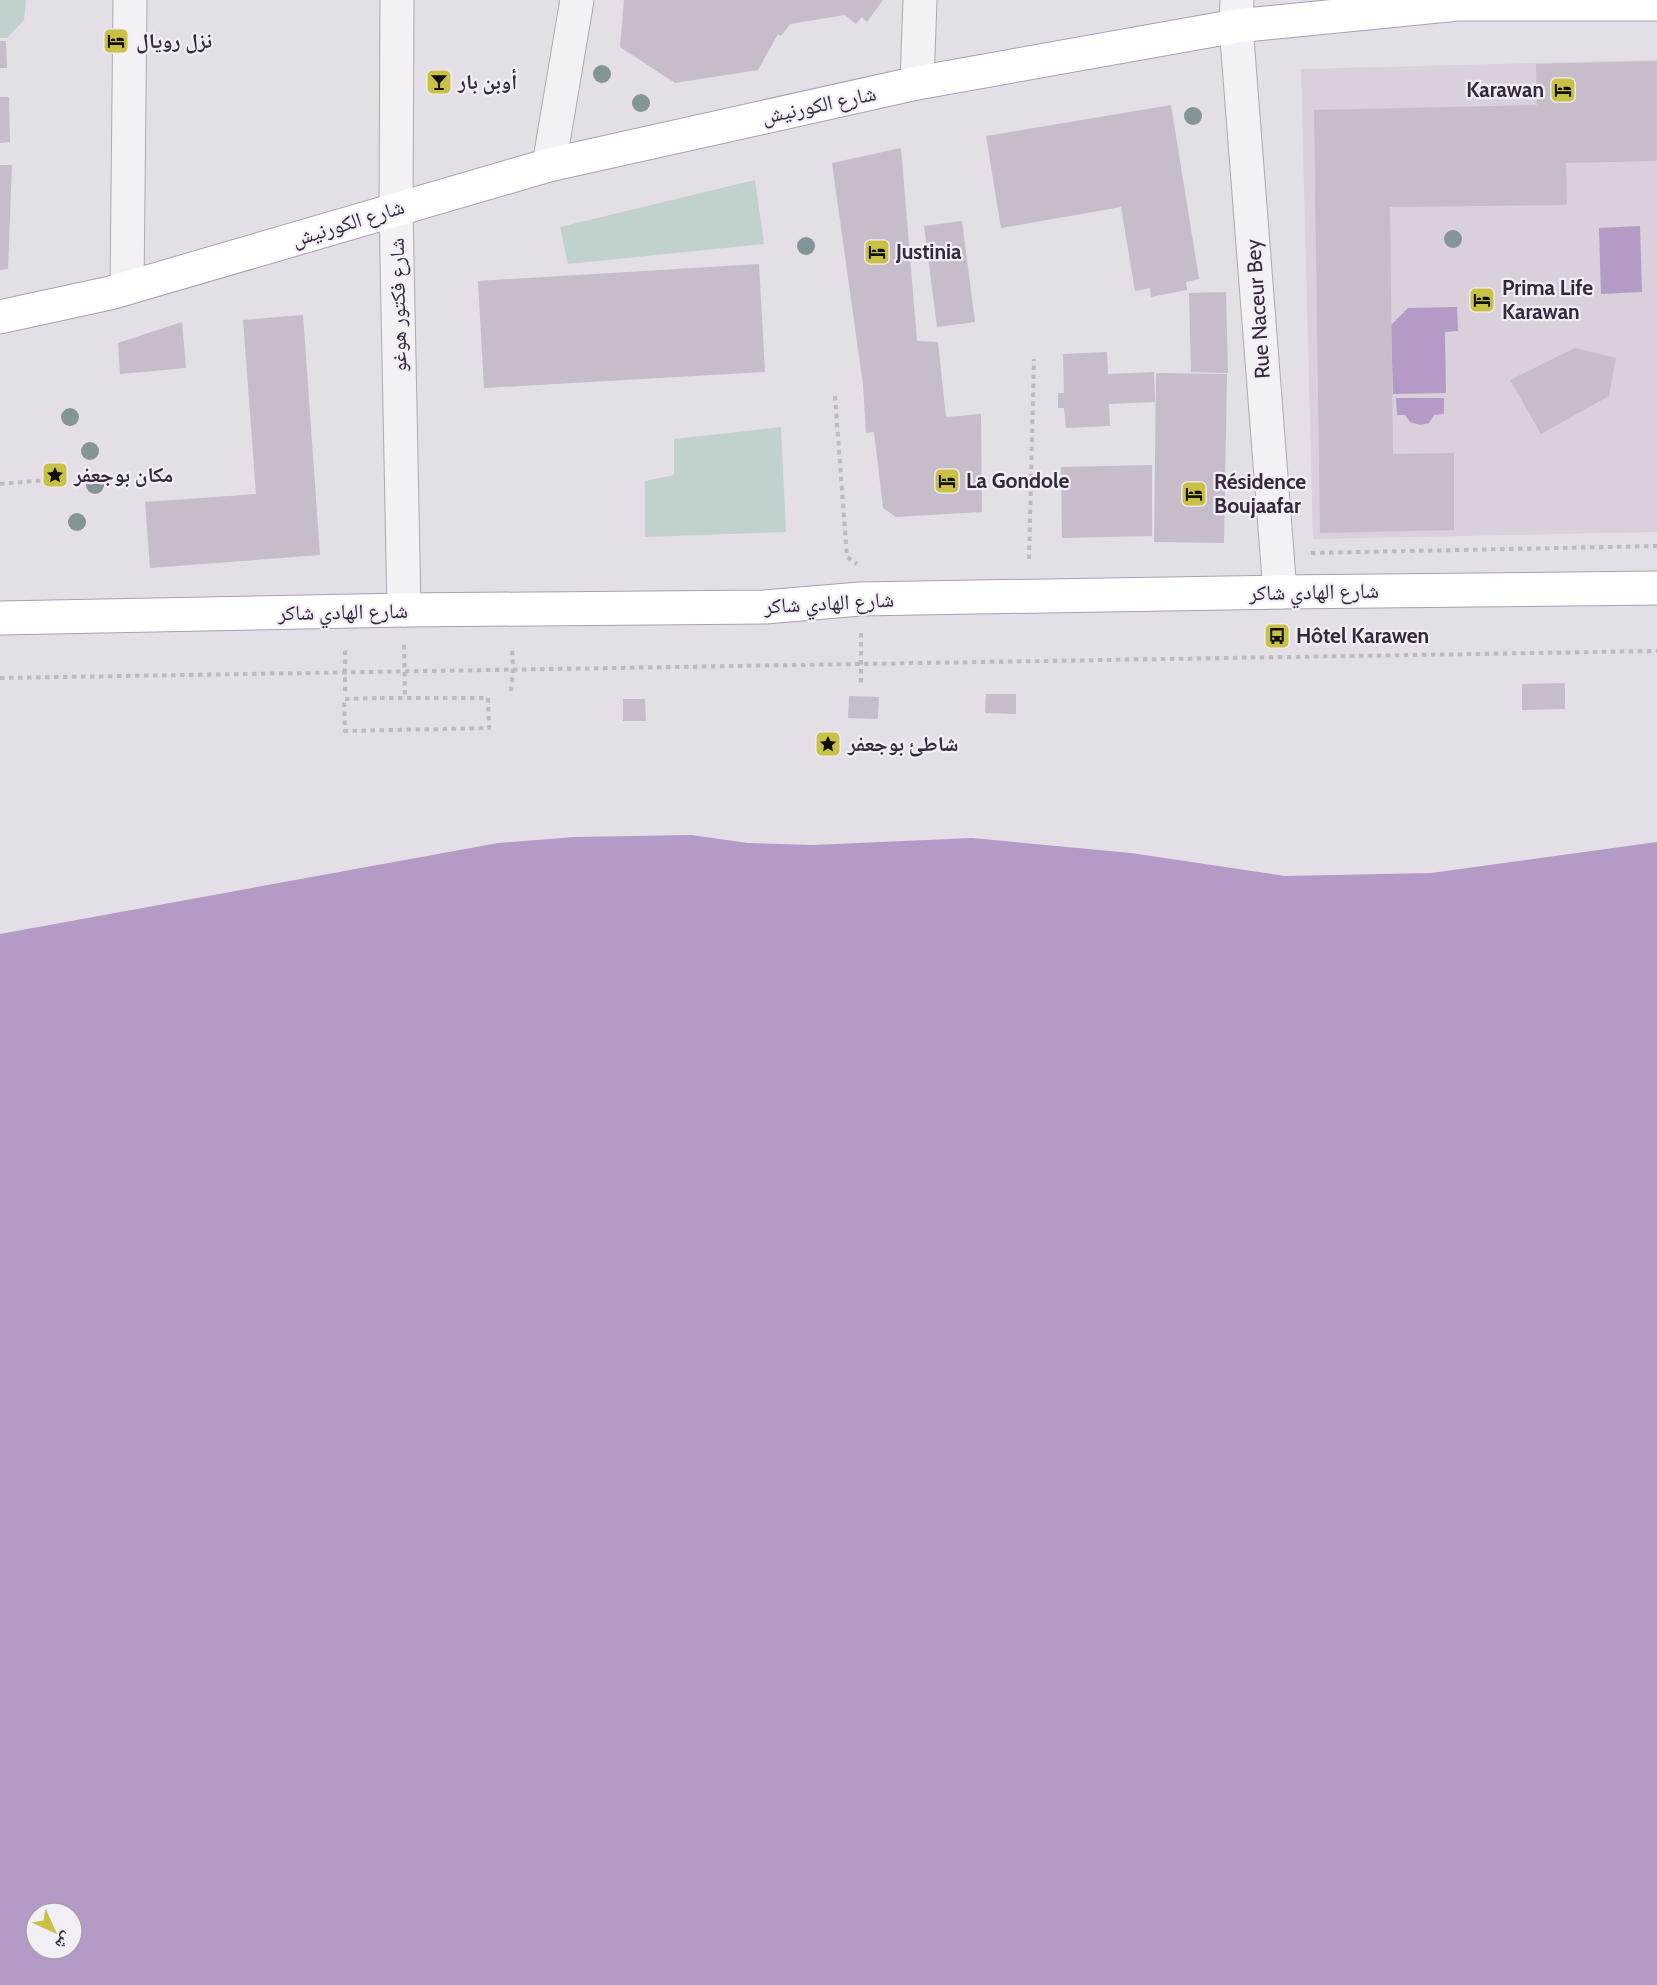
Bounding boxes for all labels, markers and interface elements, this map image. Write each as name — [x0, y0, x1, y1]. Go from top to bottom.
hotel icon: نزل رويال — [101, 26, 131, 56]
place label: نزل رويال — [136, 28, 212, 54]
bar icon: أوبن بار — [424, 67, 454, 97]
place label: أوبن بار — [457, 68, 517, 95]
hotel icon: Karawan — [1548, 75, 1578, 105]
place label: Karawan — [1466, 77, 1544, 102]
street label: شارع الكورنيش — [759, 80, 879, 130]
street label: شارع الكورنيش — [289, 194, 407, 252]
hotel icon: Justinia — [862, 237, 892, 267]
street label: شارع فكتور هوغو — [384, 238, 412, 372]
street label: Rue Naceur Bey — [1240, 238, 1275, 380]
place label: Justinia — [895, 239, 962, 264]
place label: Prima Life Karawan — [1502, 275, 1593, 324]
hotel icon: Prima Life Karawan — [1467, 285, 1497, 315]
place icon: مكان بوجعفر — [40, 460, 70, 490]
place label: مكان بوجعفر — [73, 462, 173, 487]
hotel icon: La Gondole — [932, 466, 962, 496]
place label: La Gondole — [966, 468, 1069, 493]
place label: Résidence Boujaafar — [1214, 469, 1306, 518]
hotel icon: Résidence Boujaafar — [1179, 479, 1209, 509]
street label: شارع الهادي شاكر — [1248, 578, 1379, 609]
street label: شارع الهادي شاكر — [762, 587, 895, 623]
street label: شارع الهادي شاكر — [277, 598, 408, 629]
bus stop icon: Hôtel Karawen — [1262, 621, 1292, 651]
place label: Hôtel Karawen — [1296, 623, 1429, 648]
place icon: شاطئ بوجعفر — [813, 729, 843, 759]
place label: شاطئ بوجعفر — [847, 731, 959, 757]
north arrow — [24, 1901, 84, 1961]
text: ش — [52, 1929, 77, 1954]

